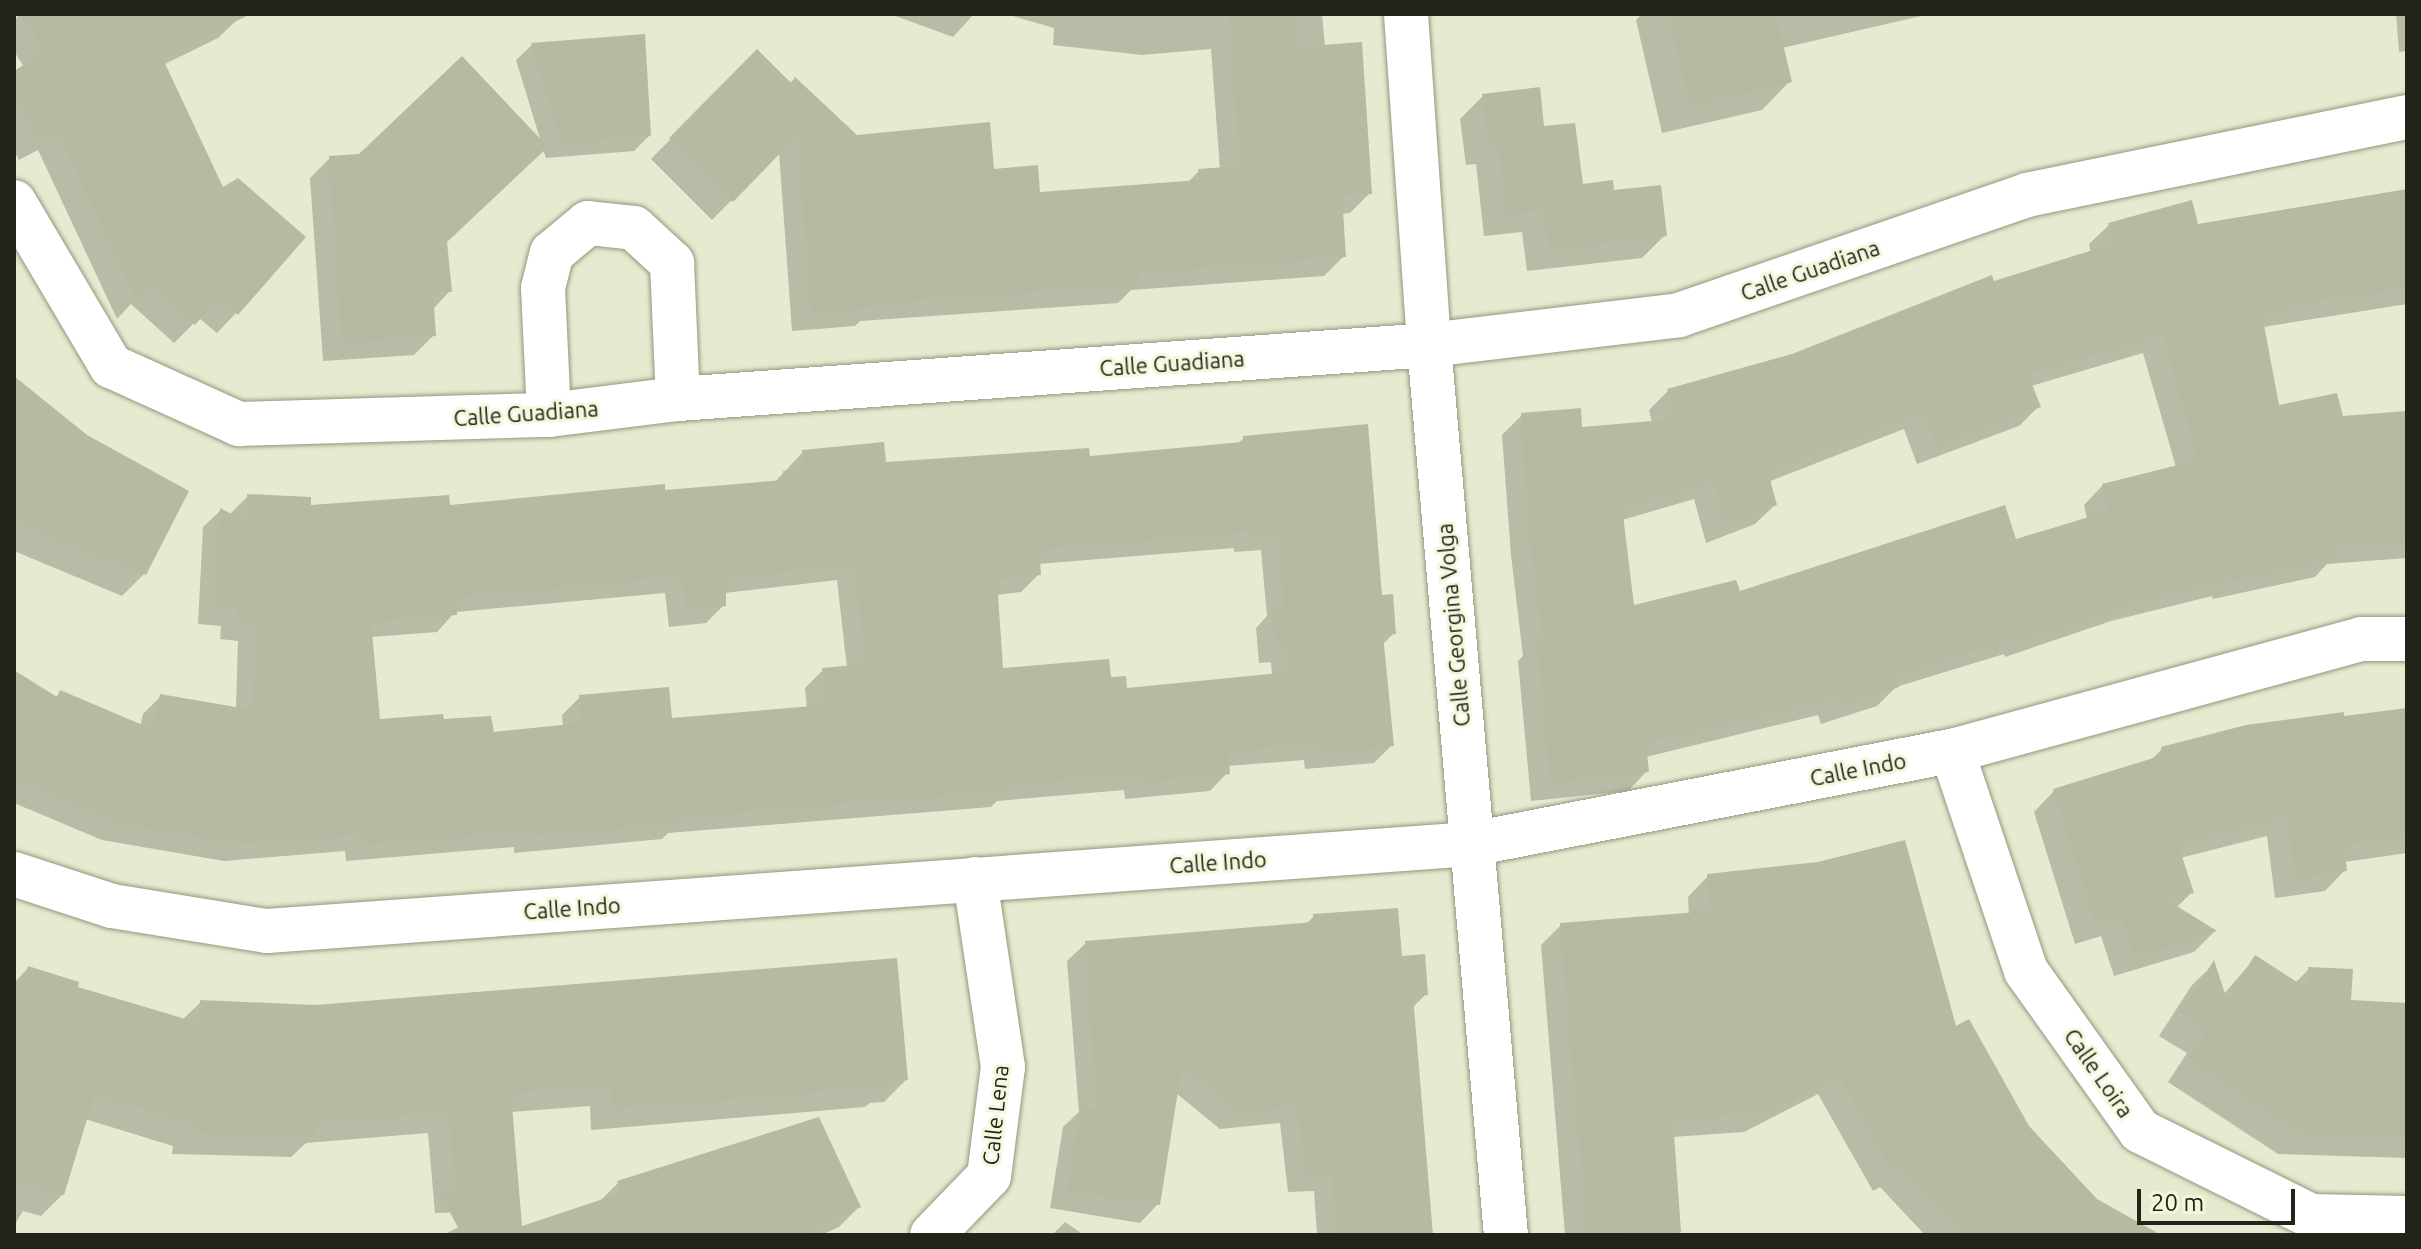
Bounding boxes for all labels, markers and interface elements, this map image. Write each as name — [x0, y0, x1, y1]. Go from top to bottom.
street label: Calle Guadiana — [1737, 234, 1883, 306]
street label: Calle Guadiana — [1099, 345, 1245, 381]
street label: Calle Guadiana — [453, 395, 599, 431]
street label: Calle Georgina Volga — [1431, 522, 1475, 728]
street label: Calle Indo — [1808, 747, 1908, 791]
street label: Calle Indo — [1168, 845, 1268, 879]
street label: Calle Indo — [522, 891, 622, 925]
street label: Calle Loira — [2059, 1023, 2139, 1123]
street label: Calle Lena — [977, 1064, 1013, 1166]
scale bar — [2141, 1173, 2299, 1223]
text: 20 m — [2151, 1189, 2204, 1216]

